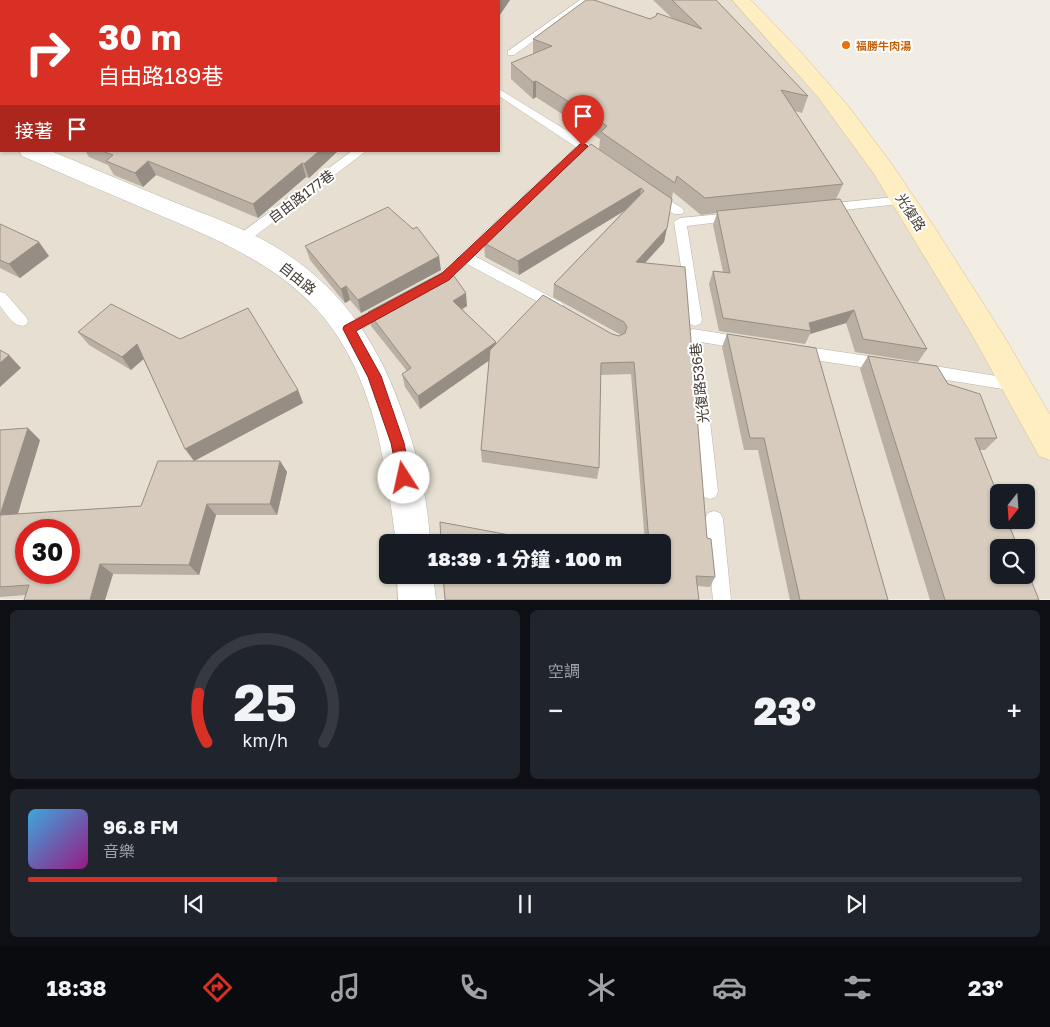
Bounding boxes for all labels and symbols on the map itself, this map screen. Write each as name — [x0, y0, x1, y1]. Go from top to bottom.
marker: 福勝牛肉湯 — [840, 39, 852, 51]
place label: 福勝牛肉湯 — [856, 39, 911, 52]
pin — [562, 95, 604, 146]
street label: 自由路177巷 — [265, 166, 337, 226]
street label: 光復路 — [892, 190, 930, 234]
street label: 自由路 — [276, 258, 320, 298]
street label: 光復路536巷 — [686, 342, 712, 424]
position arrow — [377, 451, 429, 503]
north arrow — [990, 484, 1035, 529]
speed limit sign: 30 — [15, 519, 80, 584]

